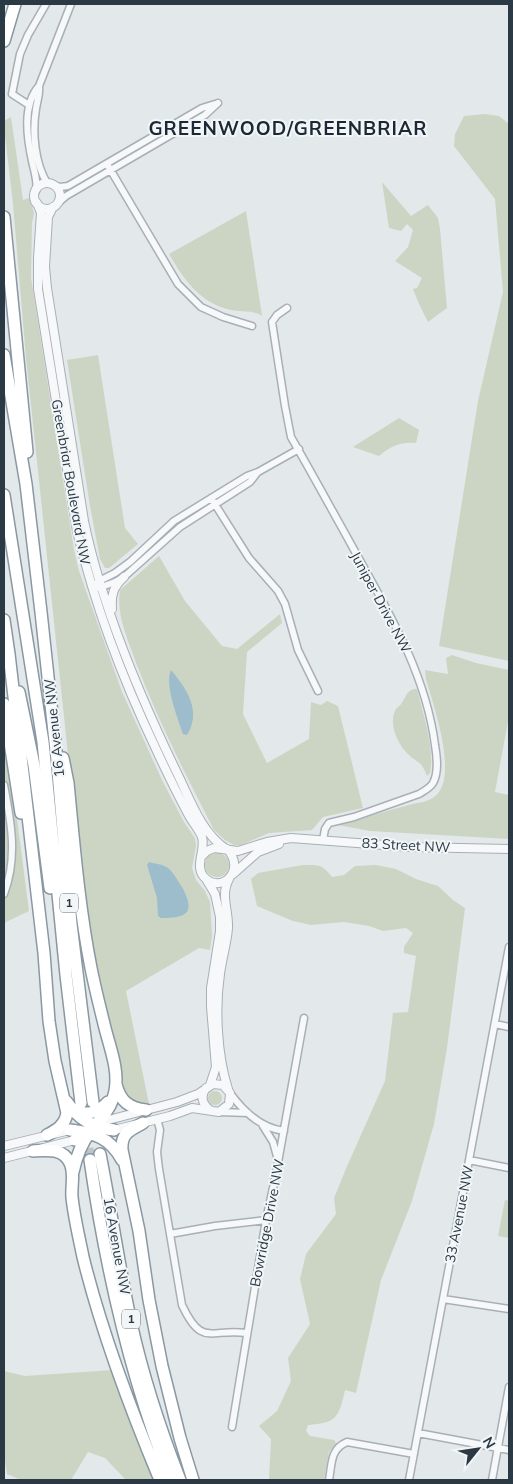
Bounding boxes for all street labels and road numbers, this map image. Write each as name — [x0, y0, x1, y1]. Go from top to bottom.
street label: Greenbriar Boulevard NW — [48, 398, 95, 567]
street label: Juniper Drive NW — [347, 548, 416, 656]
street label: 16 Avenue NW — [40, 677, 68, 778]
street label: 83 Street NW — [361, 834, 451, 856]
road number: 1 — [60, 894, 78, 912]
street label: Bowridge Drive NW — [246, 1157, 288, 1288]
street label: 33 Avenue NW — [441, 1163, 477, 1264]
street label: 16 Avenue NW — [100, 1196, 135, 1297]
road number: 1 — [122, 1310, 140, 1328]

